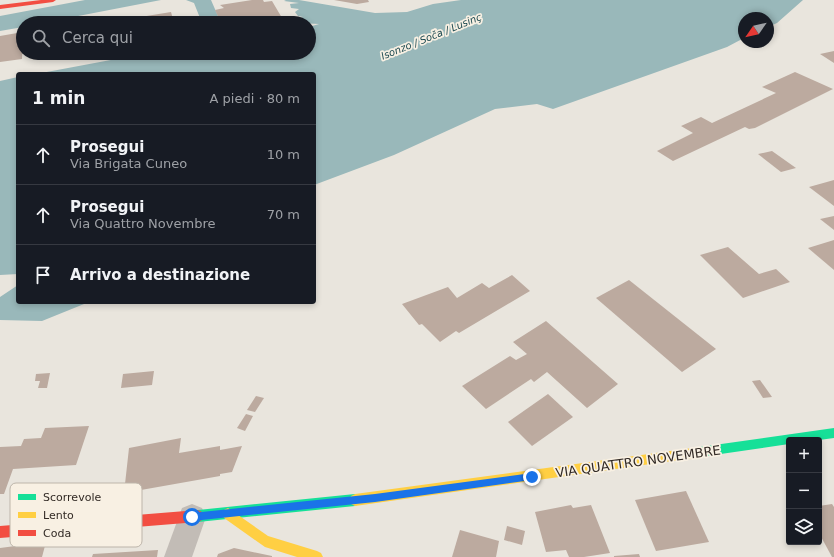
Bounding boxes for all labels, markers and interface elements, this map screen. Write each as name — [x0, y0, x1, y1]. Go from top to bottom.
water label: Isonzo / Soča / Lusinç — [379, 11, 483, 62]
north arrow — [738, 12, 774, 48]
search box — [16, 16, 316, 60]
icon: search — [30, 27, 52, 49]
text: Cerca qui — [62, 29, 133, 47]
text: 1 min — [32, 88, 85, 108]
text: A piedi · 80 m — [210, 91, 300, 106]
text: Prosegui — [70, 138, 144, 156]
icon: ahead — [32, 144, 54, 166]
text: 10 m — [267, 147, 300, 162]
text: Via Brigata Cuneo — [70, 156, 187, 171]
text: Prosegui — [70, 198, 144, 216]
icon: ahead — [32, 204, 54, 226]
text: 70 m — [267, 207, 300, 222]
text: Via Quattro Novembre — [70, 216, 215, 231]
icon: arrive — [32, 264, 54, 286]
text: Arrivo a destinazione — [70, 266, 250, 284]
map controls — [786, 437, 822, 545]
button: + — [786, 437, 822, 473]
street label: VIA QUATTRO NOVEMBRE — [555, 442, 722, 481]
route end — [523, 468, 541, 486]
button: − — [786, 473, 822, 509]
legend — [10, 483, 142, 547]
text: Scorrevole — [43, 491, 101, 504]
route start — [183, 508, 201, 526]
text: Lento — [43, 509, 74, 522]
button: layers — [786, 509, 822, 545]
text: Coda — [43, 527, 71, 540]

